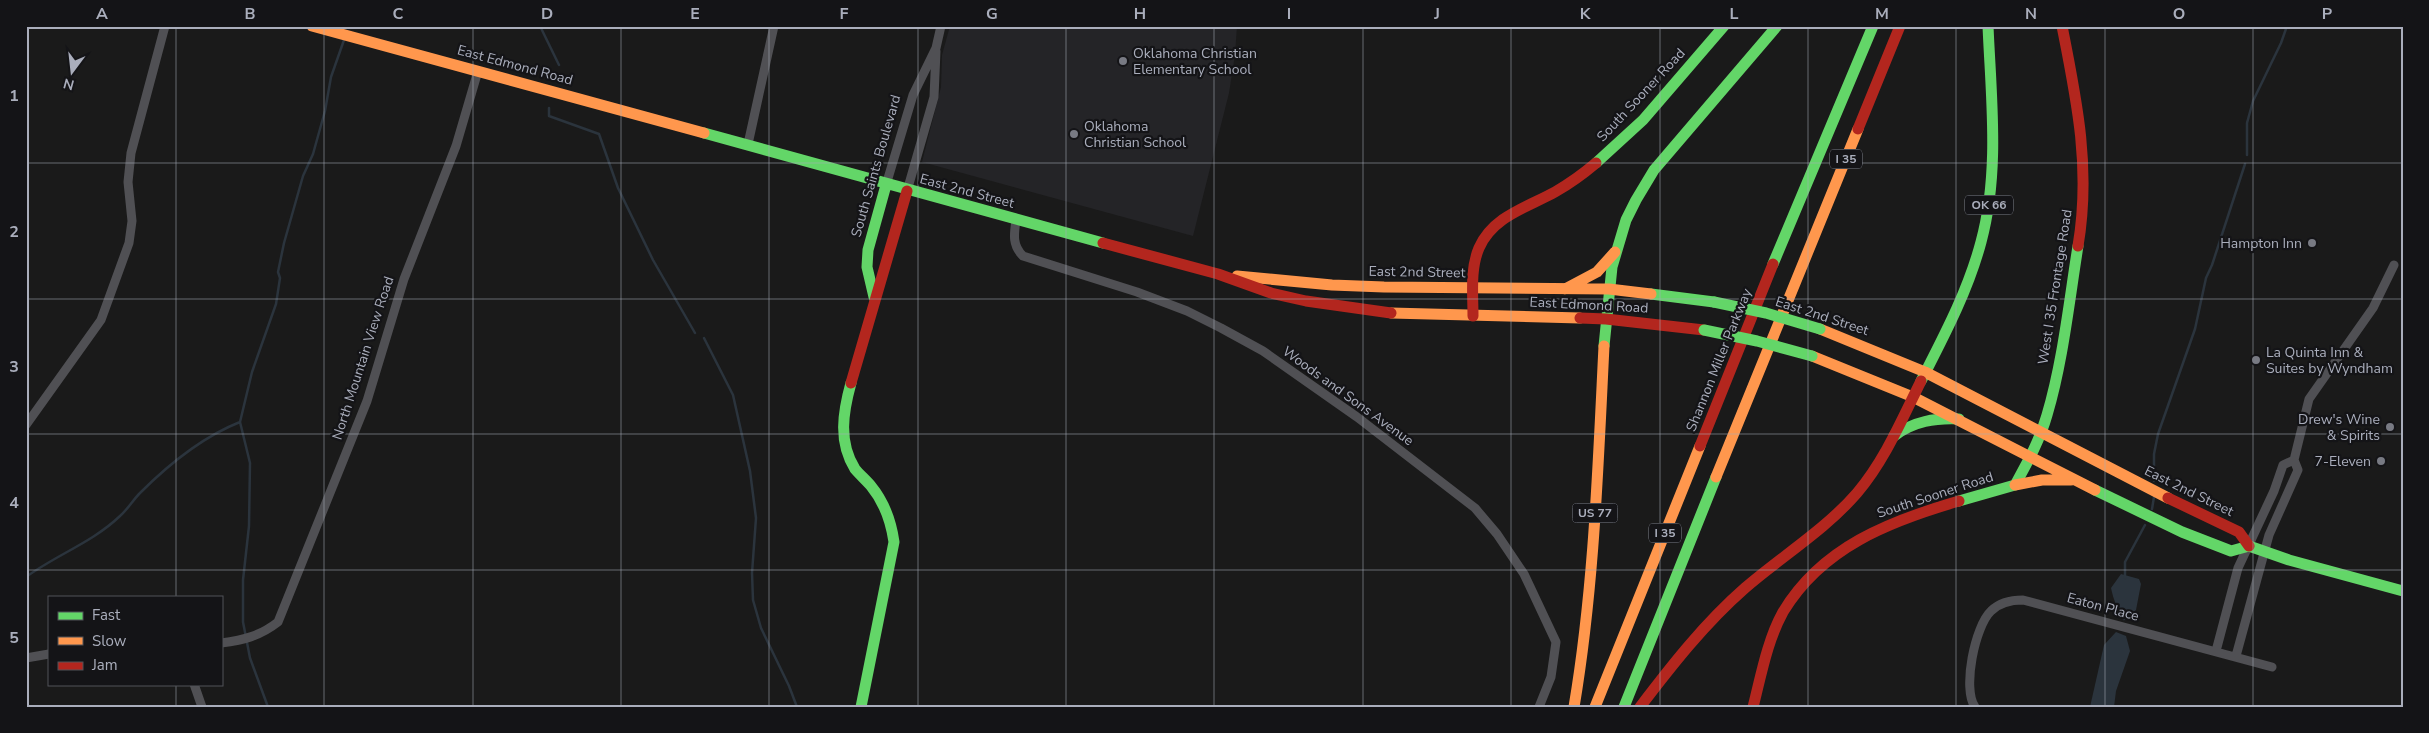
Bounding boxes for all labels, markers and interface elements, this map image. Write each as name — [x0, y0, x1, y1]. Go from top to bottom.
text: A — [96, 3, 108, 25]
text: B — [244, 3, 256, 25]
text: C — [393, 3, 404, 25]
text: D — [541, 3, 553, 25]
text: E — [690, 3, 700, 25]
text: F — [840, 3, 849, 25]
text: G — [986, 3, 998, 25]
text: H — [1134, 3, 1146, 25]
text: I — [1287, 3, 1291, 25]
text: J — [1433, 3, 1440, 25]
text: K — [1580, 3, 1592, 25]
text: L — [1730, 3, 1739, 25]
text: M — [1875, 3, 1889, 25]
text: N — [2025, 3, 2037, 25]
text: O — [2173, 3, 2185, 25]
text: P — [2322, 3, 2332, 25]
street label: East Edmond Road — [455, 40, 575, 90]
place label: Oklahoma Christian Elementary School — [1133, 44, 1257, 79]
street label: South Sooner Road — [1593, 44, 1689, 146]
north arrow — [48, 48, 98, 98]
marker: Oklahoma Christian Elementary School — [1117, 55, 1129, 67]
text: N — [61, 74, 76, 95]
text: 1 — [9, 85, 19, 107]
street label: South Saints Boulevard — [847, 93, 905, 239]
place label: Oklahoma Christian School — [1084, 117, 1187, 152]
marker: Oklahoma Christian School — [1068, 128, 1080, 140]
road number: I 35 — [1830, 150, 1862, 168]
street label: East 2nd Street — [918, 169, 1016, 213]
road number: OK 66 — [1965, 196, 2013, 214]
street label: West I 35 Frontage Road — [2033, 208, 2077, 366]
text: 2 — [9, 221, 19, 243]
place label: Hampton Inn — [2220, 234, 2302, 253]
marker: Hampton Inn — [2306, 237, 2318, 249]
street label: East 2nd Street — [1368, 262, 1466, 282]
street label: North Mountain View Road — [328, 274, 398, 442]
street label: Shannon Miller Parkway — [1682, 285, 1757, 434]
street label: East Edmond Road — [1529, 292, 1649, 318]
street label: East 2nd Street — [1773, 292, 1871, 340]
street label: Woods and Sons Avenue — [1278, 342, 1418, 450]
place label: La Quinta Inn & Suites by Wyndham — [2266, 343, 2393, 378]
marker: La Quinta Inn & Suites by Wyndham — [2250, 354, 2262, 366]
text: 3 — [9, 356, 19, 378]
place label: Drew's Wine & Spirits — [2298, 410, 2380, 445]
marker: Drew's Wine & Spirits — [2384, 421, 2396, 433]
place label: 7-Eleven — [2315, 452, 2371, 471]
marker: 7-Eleven — [2375, 455, 2387, 467]
street label: East 2nd Street — [2141, 461, 2237, 521]
street label: South Sooner Road — [1874, 467, 1996, 523]
text: 4 — [9, 492, 19, 514]
road number: US 77 — [1572, 503, 1618, 522]
road number: I 35 — [1649, 524, 1681, 542]
street label: Eaton Place — [2065, 588, 2141, 626]
legend — [48, 596, 222, 686]
text: Fast — [92, 605, 121, 625]
text: 5 — [9, 627, 19, 649]
text: Slow — [92, 631, 127, 651]
text: Jam — [91, 655, 118, 675]

